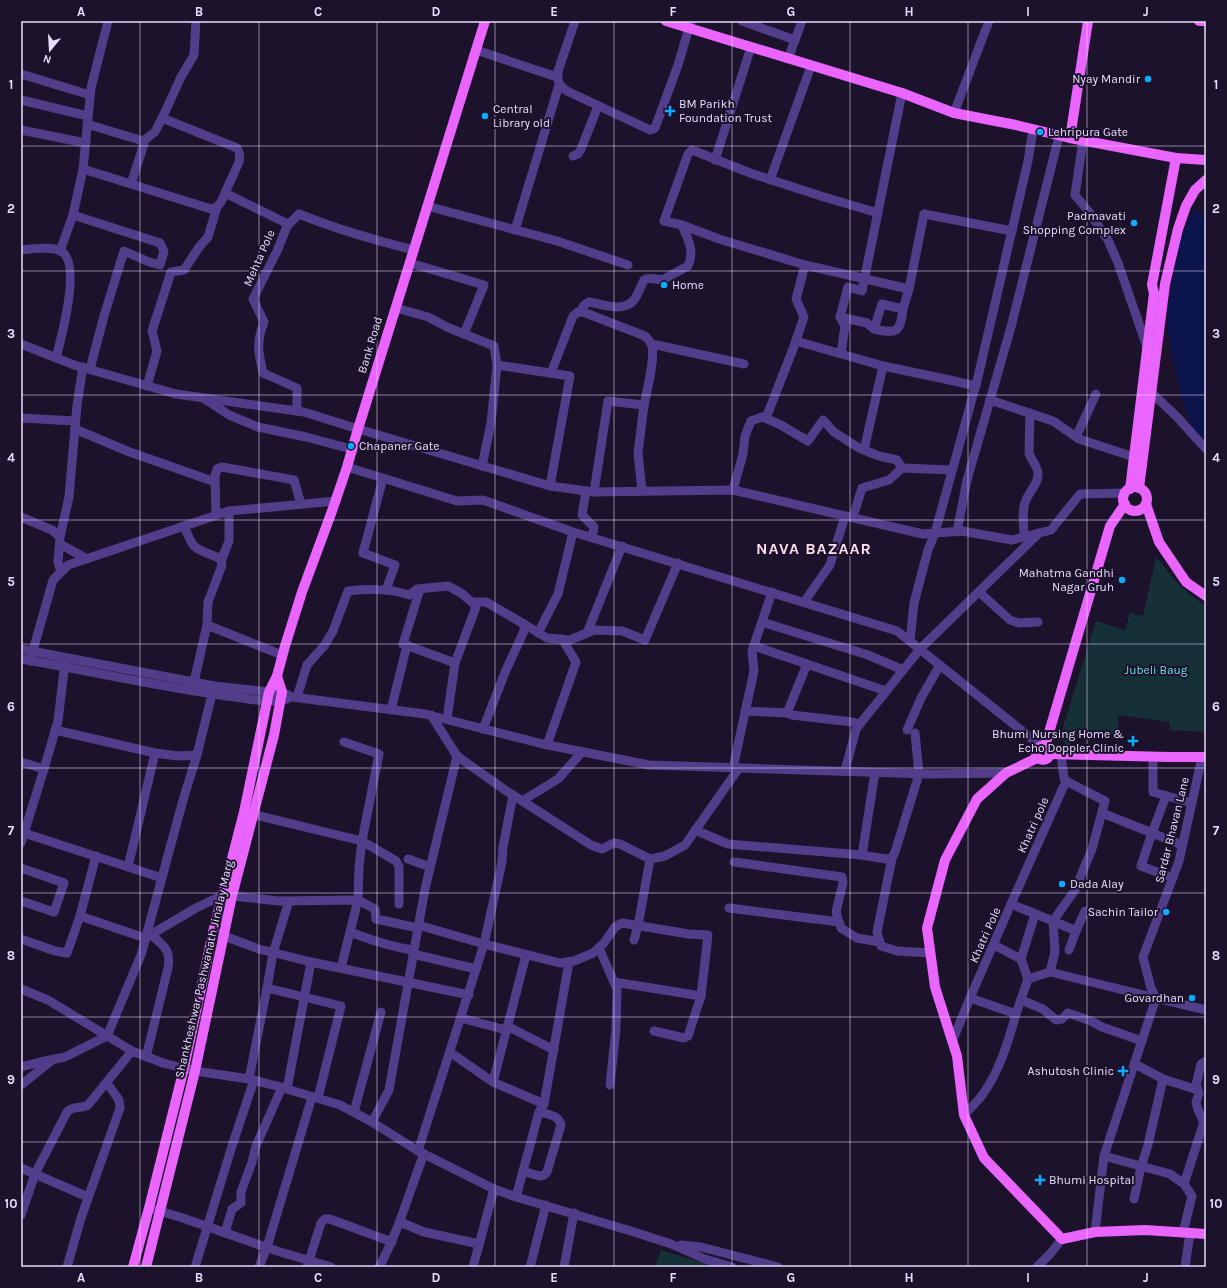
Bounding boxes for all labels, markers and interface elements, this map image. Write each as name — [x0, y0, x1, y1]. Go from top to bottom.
text: A — [77, 4, 85, 19]
text: B — [195, 4, 203, 19]
text: C — [314, 4, 322, 19]
text: D — [432, 4, 441, 19]
text: E — [550, 4, 558, 19]
text: F — [669, 4, 677, 19]
text: G — [787, 4, 795, 19]
text: H — [904, 4, 914, 19]
text: I — [1026, 4, 1030, 19]
text: J — [1143, 4, 1149, 19]
north arrow — [30, 30, 70, 70]
text: N — [41, 52, 53, 66]
place label: Nyay Mandir — [1072, 72, 1141, 86]
marker: Nyay Mandir — [1143, 74, 1153, 84]
text: 1 — [9, 77, 13, 92]
text: 1 — [1214, 77, 1218, 92]
place label: BM Parikh Foundation Trust — [679, 97, 773, 125]
place label: Central Library old — [493, 102, 550, 130]
marker: BM Parikh Foundation Trust — [664, 105, 676, 117]
marker: Central Library old — [480, 111, 490, 121]
place label: Lehripura Gate — [1048, 125, 1128, 139]
marker: Lehripura Gate — [1035, 127, 1045, 137]
text: 2 — [7, 201, 15, 216]
text: 2 — [1212, 201, 1220, 216]
place label: Padmavati Shopping Complex — [1023, 209, 1126, 237]
marker: Padmavati Shopping Complex — [1129, 218, 1139, 228]
street label: Mehta Pole — [240, 228, 278, 288]
place label: Home — [672, 278, 704, 292]
marker: Home — [659, 280, 669, 290]
street label: Bank Road — [355, 315, 385, 375]
text: 3 — [7, 326, 15, 341]
text: 3 — [1212, 326, 1220, 341]
place label: Chapaner Gate — [359, 439, 439, 453]
marker: Chapaner Gate — [346, 441, 356, 451]
text: 4 — [7, 450, 15, 465]
text: 4 — [1212, 450, 1220, 465]
district label: NAVA BAZAAR — [756, 539, 872, 558]
place label: Mahatma Gandhi Nagar Gruh — [1019, 566, 1114, 594]
text: 5 — [7, 574, 15, 589]
text: 5 — [1212, 574, 1220, 589]
marker: Mahatma Gandhi Nagar Gruh — [1117, 575, 1127, 585]
park label: Jubeli Baug — [1124, 663, 1188, 677]
text: 6 — [7, 699, 15, 714]
text: 6 — [1212, 699, 1220, 714]
place label: Bhumi Nursing Home & Echo Doppler Clinic — [992, 727, 1124, 755]
marker: Bhumi Nursing Home & Echo Doppler Clinic — [1127, 735, 1139, 747]
street label: Sardar Bhavan Lane — [1152, 776, 1192, 884]
street label: Khatri pole — [1015, 795, 1051, 855]
text: 7 — [8, 823, 15, 838]
text: 7 — [1213, 823, 1220, 838]
street label: Shankheshwar Pashwanath Jinalay Marg — [172, 858, 236, 1079]
place label: Dada Alay — [1070, 877, 1124, 891]
marker: Dada Alay — [1057, 879, 1067, 889]
street label: Khatri Pole — [967, 905, 1003, 965]
place label: Sachin Tailor — [1088, 905, 1159, 919]
marker: Sachin Tailor — [1161, 907, 1171, 917]
text: 8 — [7, 948, 15, 963]
text: 8 — [1212, 948, 1220, 963]
place label: Govardhan — [1125, 991, 1184, 1005]
marker: Govardhan — [1187, 993, 1197, 1003]
place label: Ashutosh Clinic — [1028, 1064, 1114, 1078]
marker: Ashutosh Clinic — [1117, 1065, 1129, 1077]
text: 9 — [7, 1072, 15, 1087]
text: 9 — [1212, 1072, 1220, 1087]
place label: Bhumi Hospital — [1049, 1173, 1135, 1187]
marker: Bhumi Hospital — [1034, 1174, 1046, 1186]
text: 10 — [5, 1196, 17, 1211]
text: 10 — [1210, 1196, 1222, 1211]
text: A — [77, 1270, 85, 1285]
text: B — [195, 1270, 203, 1285]
text: C — [314, 1270, 322, 1285]
text: D — [432, 1270, 441, 1285]
text: E — [550, 1270, 558, 1285]
text: F — [669, 1270, 677, 1285]
text: G — [787, 1270, 795, 1285]
text: H — [904, 1270, 914, 1285]
text: I — [1026, 1270, 1030, 1285]
text: J — [1143, 1270, 1149, 1285]

